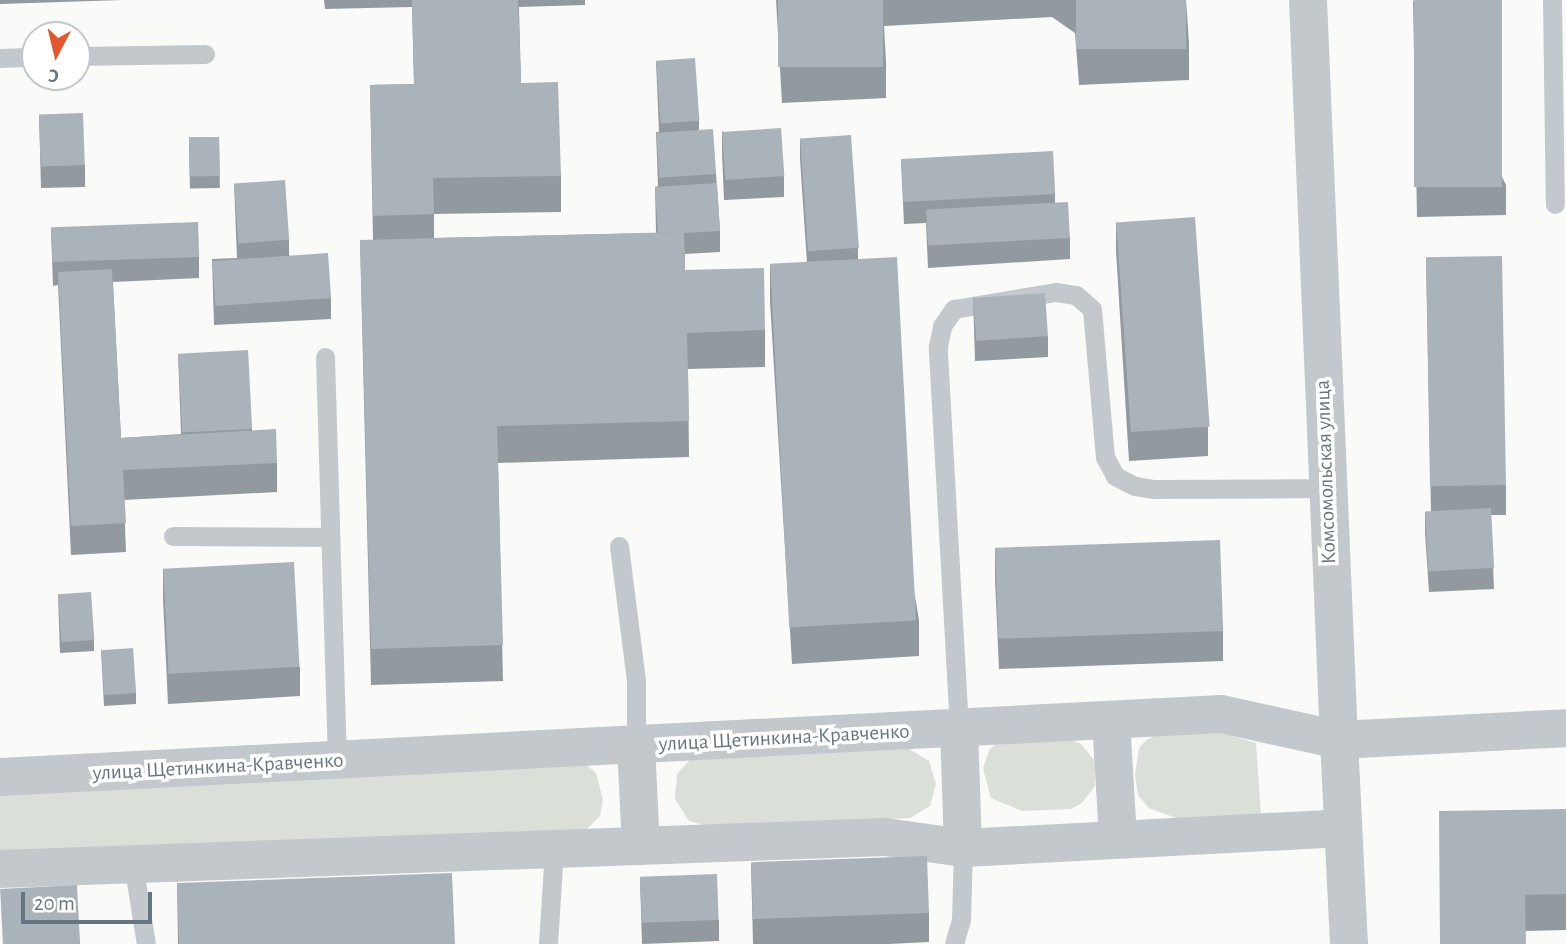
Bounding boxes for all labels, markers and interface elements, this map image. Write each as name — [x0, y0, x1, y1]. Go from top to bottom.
north arrow — [21, 21, 91, 91]
text: С — [47, 65, 60, 85]
street label: Комсомольская улица — [1310, 379, 1342, 565]
street label: улица Щетинкина-Кравченко — [658, 719, 910, 757]
street label: улица Щетинкина-Кравченко — [92, 748, 344, 786]
scale bar — [24, 878, 156, 922]
text: 20 m — [34, 893, 75, 914]

